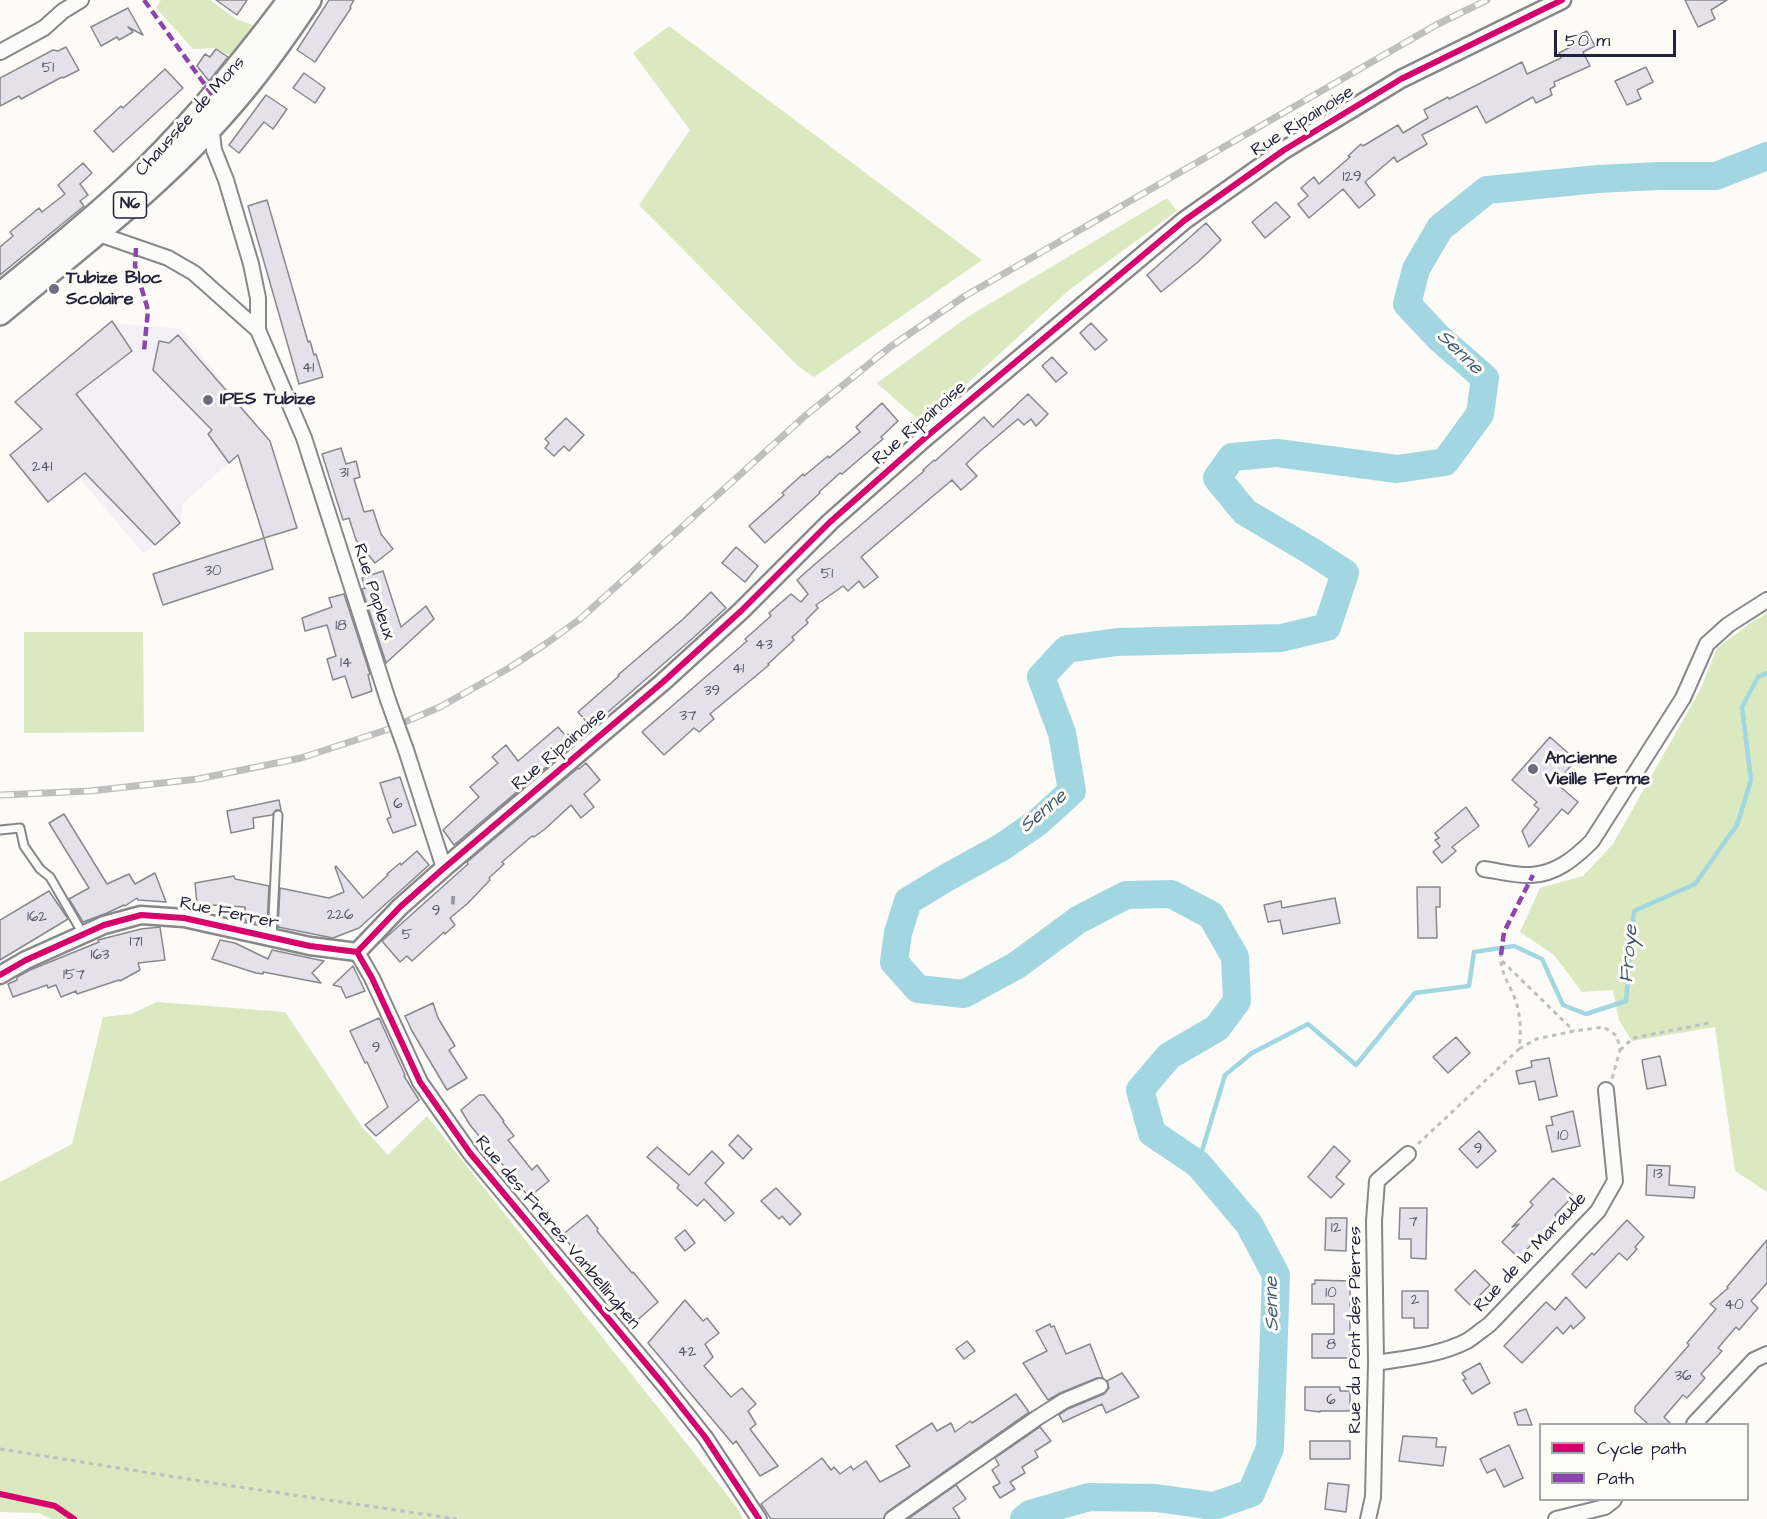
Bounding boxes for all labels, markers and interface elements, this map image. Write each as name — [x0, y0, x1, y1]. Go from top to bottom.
scale bar — [1557, 18, 1678, 56]
text: 50 m — [1565, 28, 1610, 53]
street label: Chaussée de Mons — [131, 53, 251, 181]
house number: 51 — [42, 60, 54, 78]
street label: Rue Ripainoise — [1248, 82, 1358, 162]
house number: 129 — [1342, 169, 1362, 187]
road number: N6 — [114, 192, 146, 218]
place label: Tubize Bloc Scolaire — [66, 268, 162, 310]
marker: Tubize Bloc Scolaire — [47, 282, 61, 296]
water label: Senne — [1431, 325, 1487, 381]
house number: 41 — [302, 360, 314, 378]
street label: Rue Ripainoise — [869, 377, 971, 471]
place label: IPES Tubize — [220, 389, 315, 411]
marker: IPES Tubize — [201, 393, 215, 407]
house number: 241 — [32, 459, 52, 477]
house number: 31 — [339, 465, 349, 483]
street label: Rue Papleux — [347, 541, 399, 643]
house number: 30 — [204, 563, 222, 581]
house number: 51 — [821, 566, 833, 584]
house number: 18 — [335, 618, 347, 636]
house number: 43 — [755, 637, 773, 655]
house number: 14 — [340, 655, 352, 673]
house number: 41 — [732, 661, 744, 679]
house number: 39 — [704, 683, 720, 701]
street label: Rue Ripainoise — [508, 704, 612, 796]
house number: 37 — [680, 708, 696, 726]
place label: Ancienne Vieille Ferme — [1545, 748, 1650, 790]
marker: Ancienne Vieille Ferme — [1526, 762, 1540, 776]
water label: Senne — [1015, 785, 1073, 839]
house number: 6 — [393, 796, 403, 814]
street label: Rue Ferrer — [178, 893, 280, 935]
house number: 11 — [451, 893, 455, 911]
house number: 9 — [432, 903, 440, 921]
house number: 226 — [327, 907, 353, 925]
house number: 162 — [27, 909, 47, 927]
water label: Froye — [1616, 924, 1644, 984]
house number: 5 — [402, 927, 412, 945]
house number: 171 — [129, 934, 143, 952]
house number: 163 — [91, 947, 109, 965]
house number: 157 — [63, 967, 85, 985]
house number: 9 — [372, 1040, 380, 1058]
house number: 10 — [1557, 1128, 1569, 1146]
street label: Rue des Frères Vanbellinghen — [470, 1132, 644, 1334]
house number: 9 — [1474, 1141, 1482, 1159]
house number: 13 — [1653, 1166, 1663, 1184]
street label: Rue de la Maraude — [1470, 1189, 1592, 1317]
house number: 7 — [1408, 1214, 1418, 1232]
house number: 12 — [1331, 1220, 1341, 1238]
street label: Rue du Pont des Pierres — [1345, 1226, 1367, 1434]
water label: Senne — [1261, 1277, 1285, 1331]
house number: 10 — [1325, 1285, 1337, 1303]
house number: 2 — [1411, 1292, 1419, 1310]
house number: 40 — [1724, 1297, 1744, 1315]
house number: 8 — [1326, 1337, 1336, 1355]
house number: 42 — [678, 1344, 696, 1362]
house number: 36 — [1674, 1368, 1692, 1386]
house number: 6 — [1326, 1392, 1336, 1410]
legend — [1539, 1423, 1749, 1501]
text: Cycle path — [1597, 1436, 1686, 1461]
text: Path — [1597, 1466, 1634, 1491]

